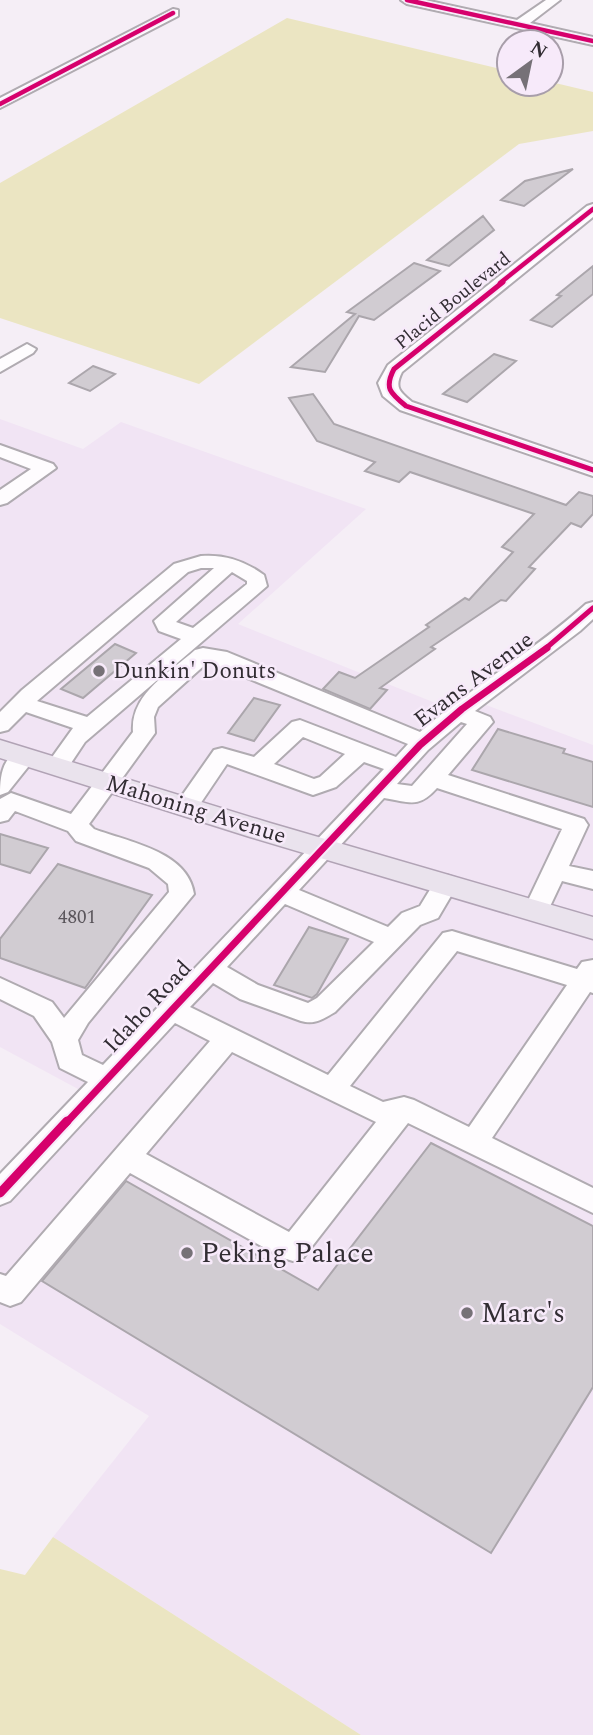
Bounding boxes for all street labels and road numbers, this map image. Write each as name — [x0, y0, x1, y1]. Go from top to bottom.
street label: Placid Boulevard — [389, 245, 517, 357]
street label: Evans Avenue — [407, 623, 541, 737]
street label: Mahoning Avenue — [101, 766, 291, 854]
street label: Idaho Road — [96, 952, 201, 1061]

